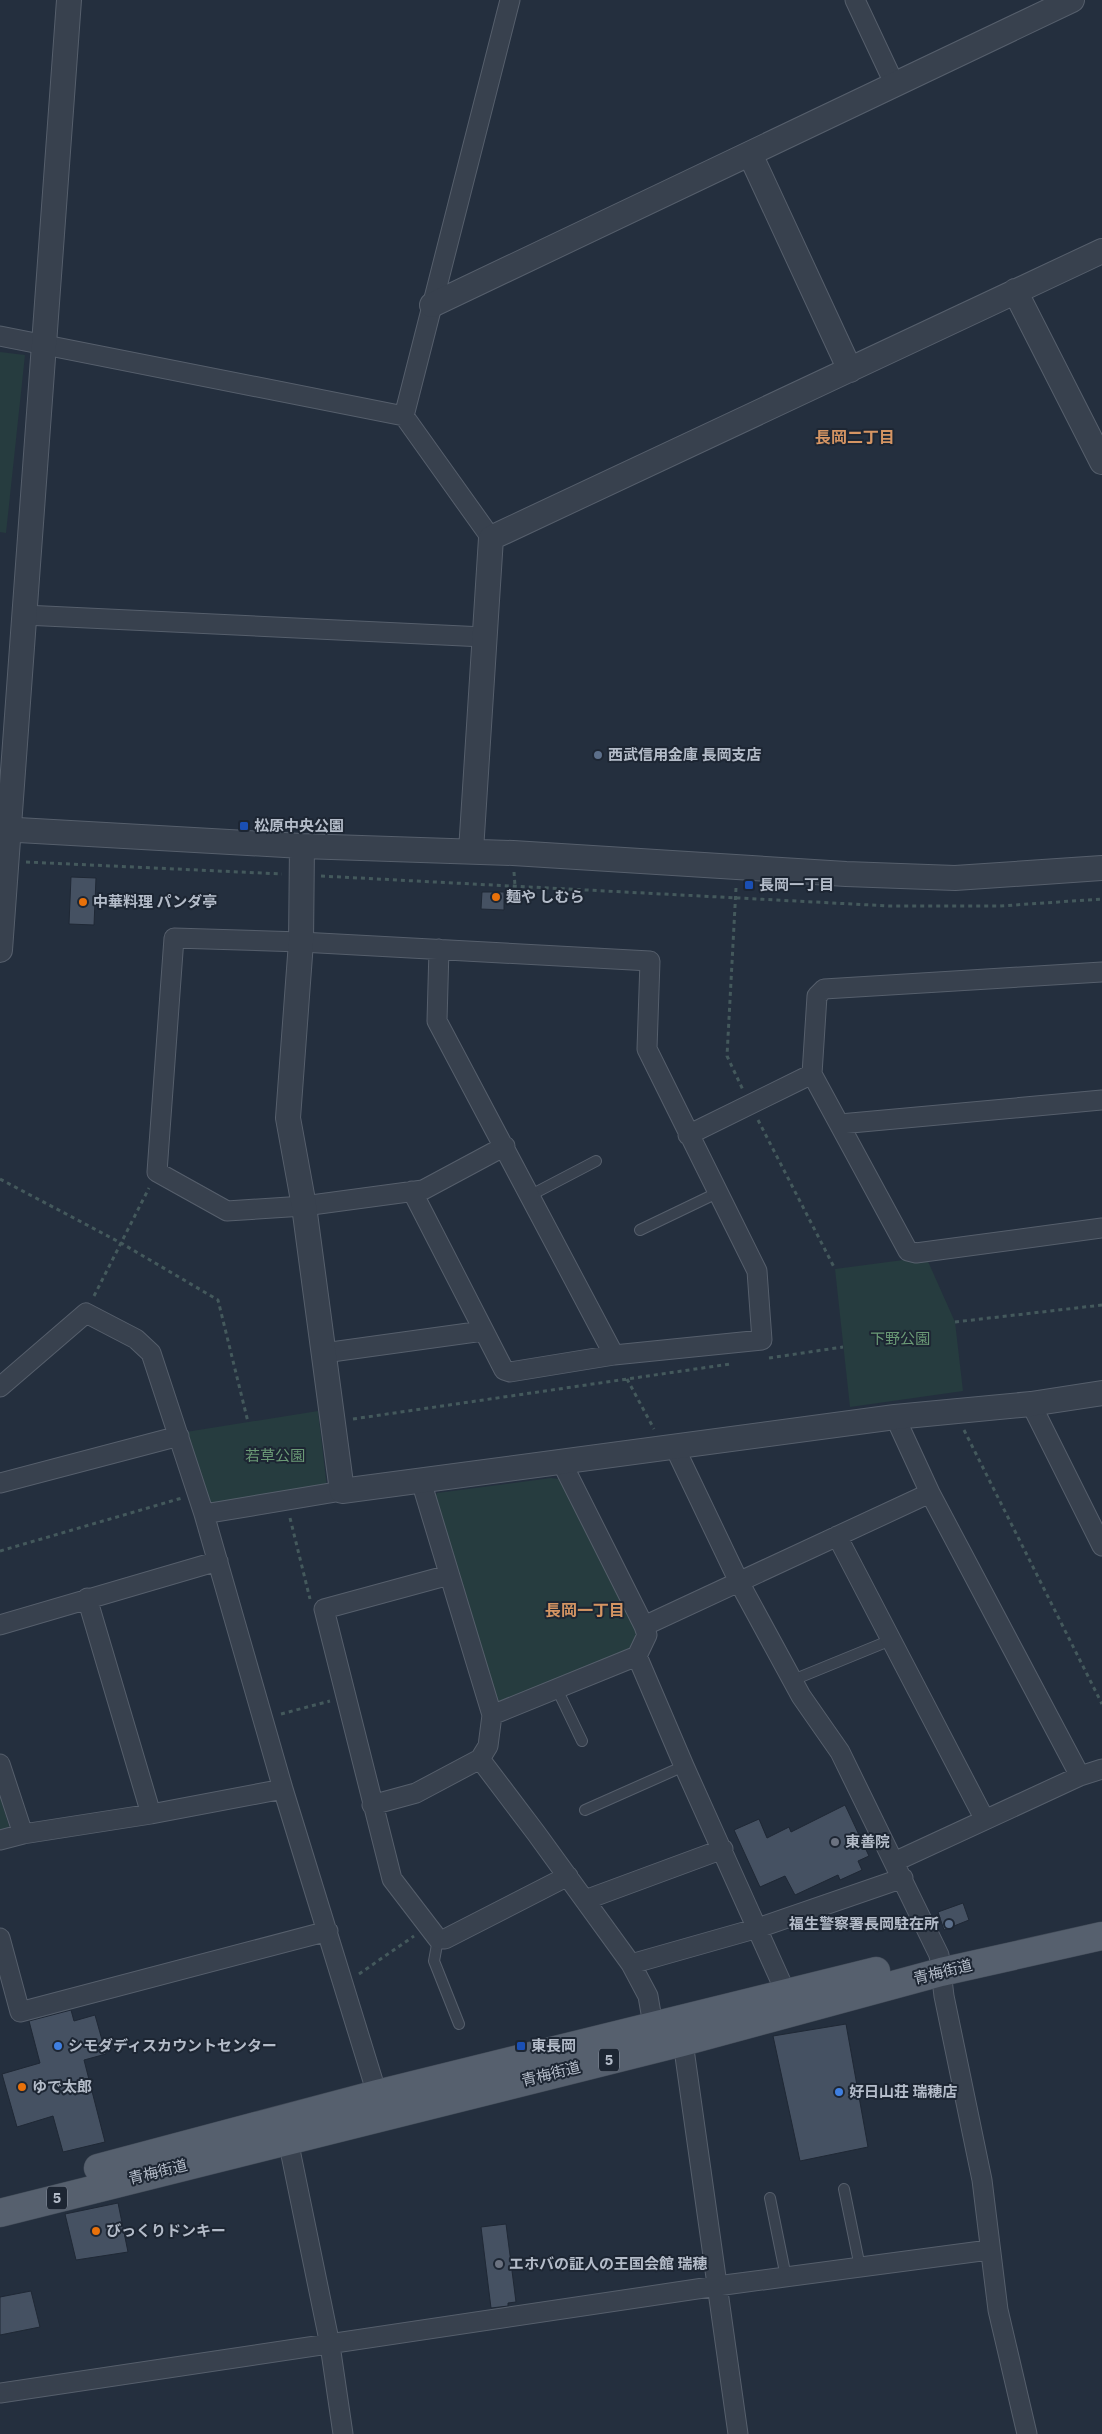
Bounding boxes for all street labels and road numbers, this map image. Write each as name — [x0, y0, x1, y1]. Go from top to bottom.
street label: 青梅街道 — [911, 1955, 974, 1988]
road number: 5 — [599, 2048, 619, 2072]
street label: 青梅街道 — [519, 2057, 582, 2090]
street label: 青梅街道 — [126, 2155, 189, 2188]
road number: 5 — [47, 2186, 67, 2210]

